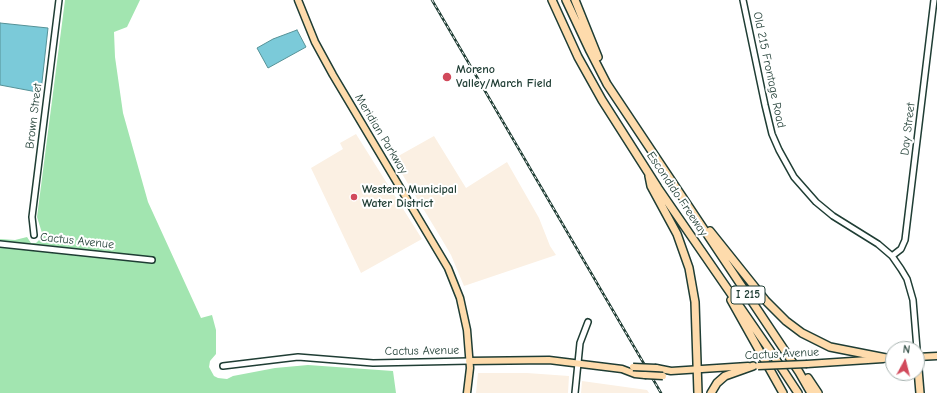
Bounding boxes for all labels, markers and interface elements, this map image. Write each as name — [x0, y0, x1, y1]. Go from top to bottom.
street label: Old 215 Frontage Road — [750, 11, 788, 129]
place label: Moreno Valley/March Field — [456, 63, 552, 91]
marker: Moreno Valley/March Field — [441, 71, 453, 83]
street label: Brown Street — [23, 82, 45, 150]
street label: Meridian Parkway — [351, 91, 411, 177]
street label: Day Street — [898, 102, 918, 156]
street label: Escondido Freeway — [643, 149, 711, 239]
place label: Western Municipal Water District — [362, 183, 457, 211]
marker: Western Municipal Water District — [349, 192, 359, 202]
street label: Cactus Avenue — [39, 230, 115, 252]
road number: I 215 — [731, 286, 765, 304]
north arrow — [885, 341, 925, 381]
street label: Cactus Avenue — [385, 343, 459, 359]
text: N — [902, 343, 911, 356]
street label: Cactus Avenue — [744, 345, 820, 363]

